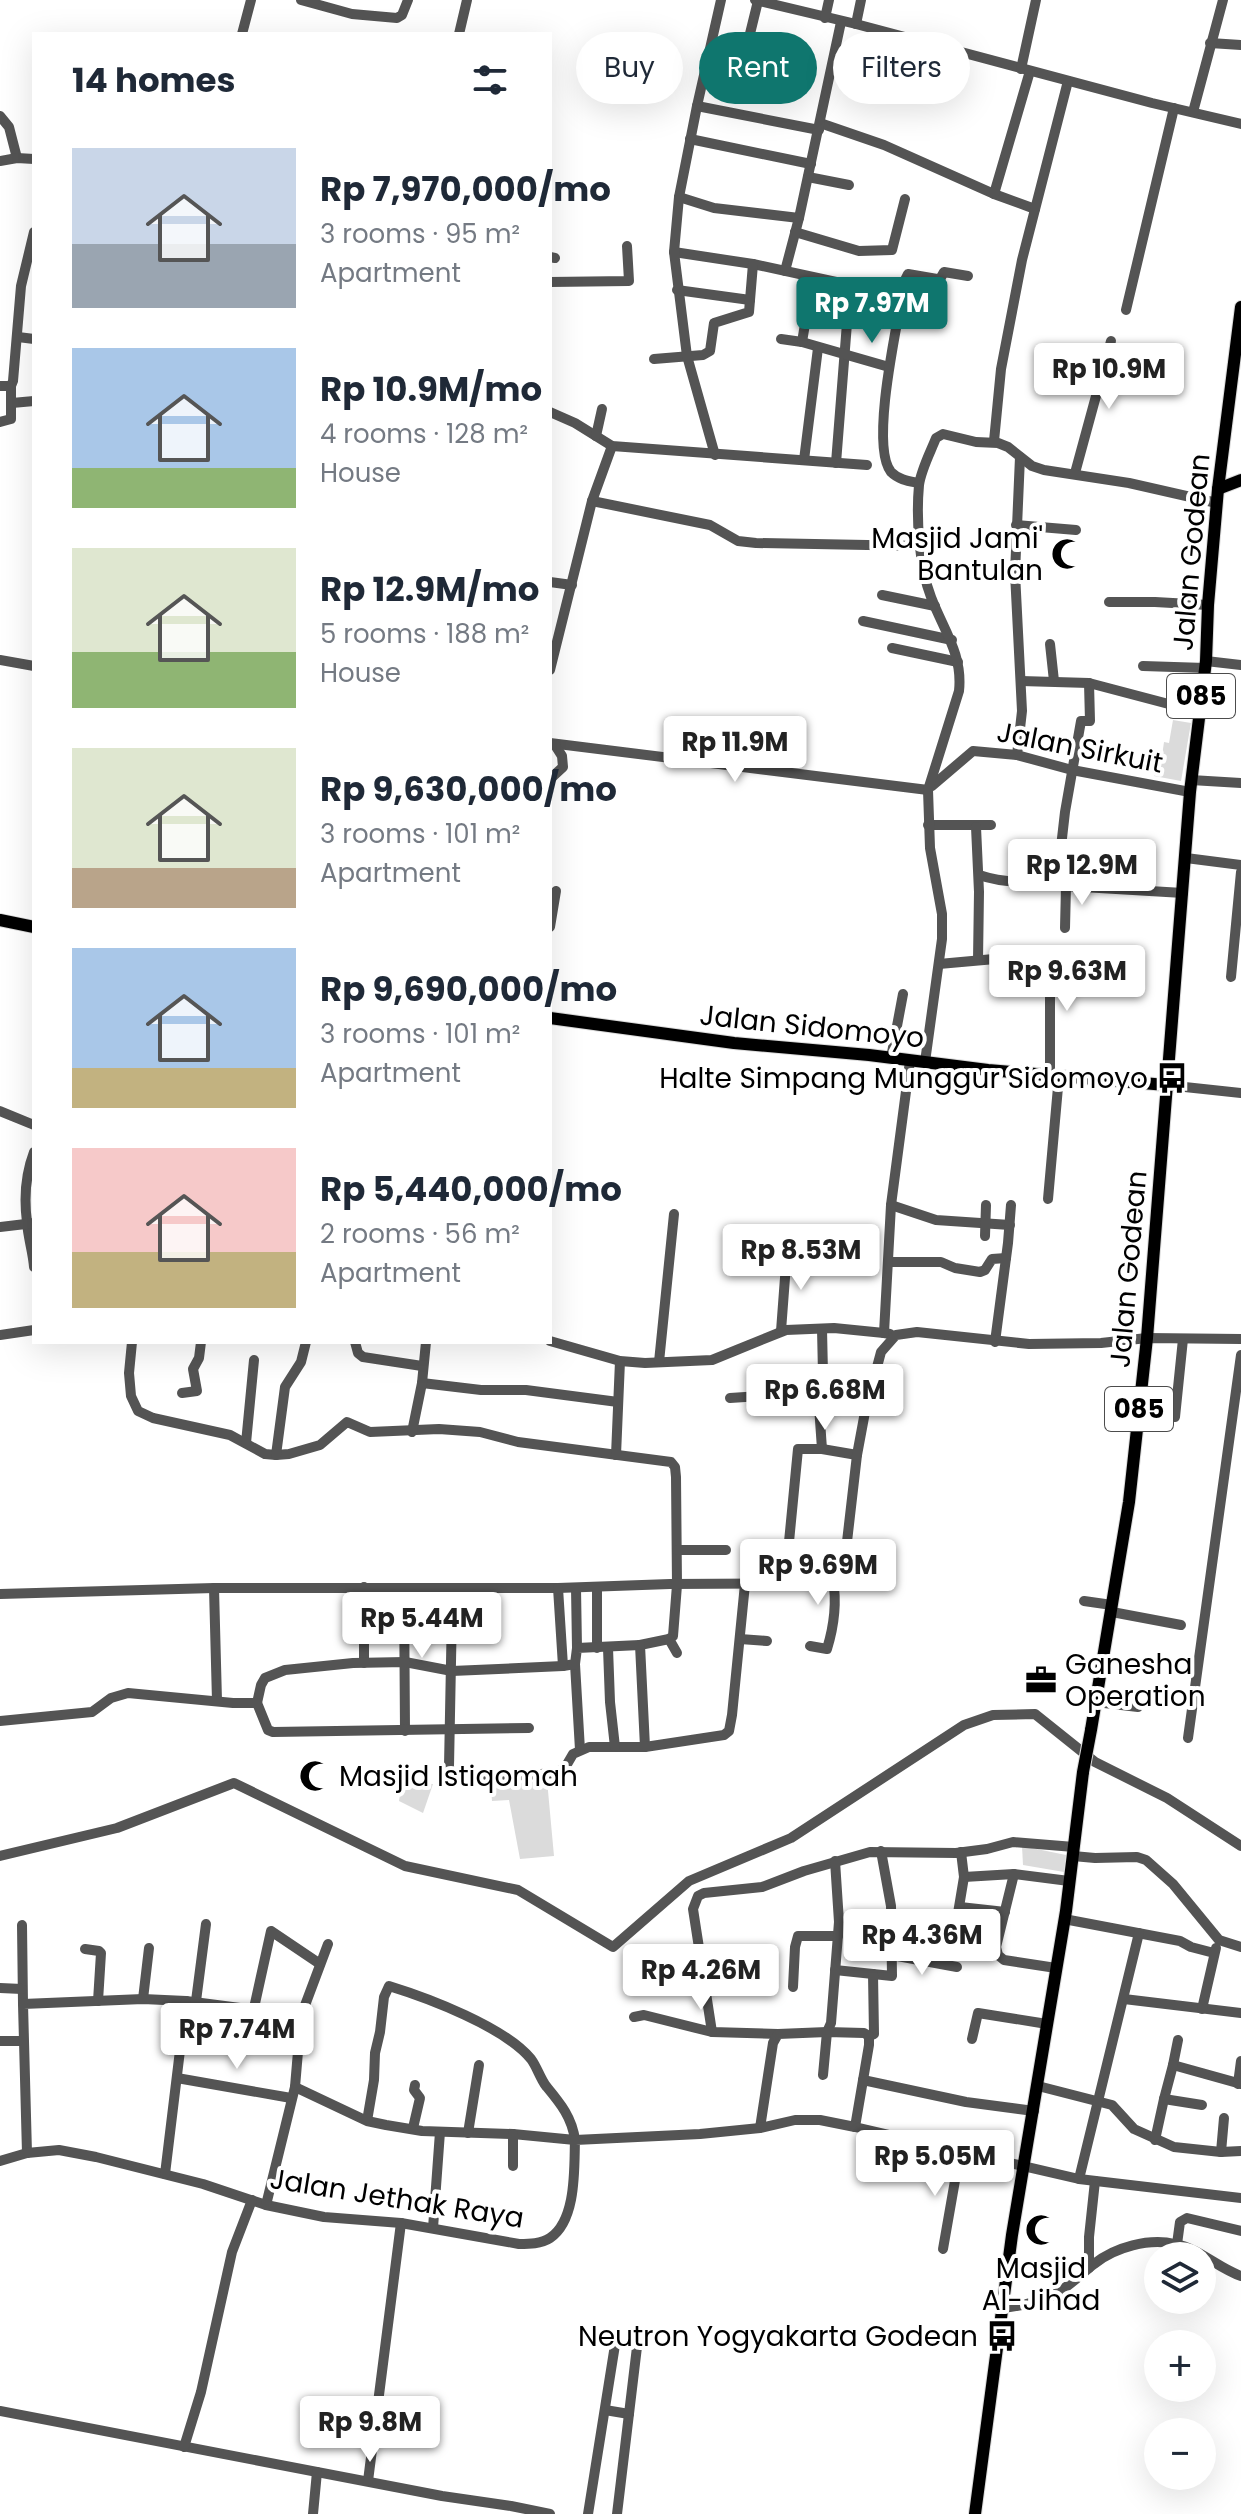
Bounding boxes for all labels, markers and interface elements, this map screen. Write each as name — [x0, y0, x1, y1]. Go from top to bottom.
chip: Buy — [576, 32, 683, 104]
chip: Rent — [699, 32, 817, 104]
chip: Filters — [833, 32, 970, 104]
text: 14 homes — [72, 56, 236, 104]
icon: filters — [468, 58, 512, 102]
text: Rp 7,970,000/mo — [320, 165, 611, 213]
icon: home — [136, 180, 232, 276]
text: 3 rooms · 95 m² — [320, 216, 520, 252]
text: Apartment — [320, 255, 461, 291]
pin: Rp 7.97M — [789, 277, 955, 345]
text: Rp 7.97M — [814, 285, 930, 321]
pin: Rp 10.9M — [1026, 343, 1192, 411]
text: Rp 10.9M — [1052, 351, 1166, 387]
text: Rp 10.9M/mo — [320, 365, 542, 413]
icon: home — [136, 380, 232, 476]
text: 4 rooms · 128 m² — [320, 416, 528, 452]
street label: Jalan Godean — [1163, 452, 1220, 652]
text: House — [320, 455, 401, 491]
place label: Masjid Jami' Bantulan — [871, 519, 1043, 590]
mosque icon: Masjid Jami' Bantulan — [1050, 537, 1084, 571]
text: Rp 12.9M/mo — [320, 565, 539, 613]
icon: home — [136, 580, 232, 676]
text: 5 rooms · 188 m² — [320, 616, 529, 652]
text: House — [320, 655, 401, 691]
road number: 085 — [1167, 674, 1235, 718]
street label: Jalan Sirkuit — [994, 712, 1166, 783]
pin: Rp 11.9M — [652, 716, 818, 784]
text: Rp 11.9M — [682, 724, 788, 760]
text: Rp 9,630,000/mo — [320, 765, 617, 813]
icon: home — [136, 780, 232, 876]
text: 3 rooms · 101 m² — [320, 816, 520, 852]
pin: Rp 12.9M — [999, 839, 1165, 907]
text: Rp 12.9M — [1026, 847, 1138, 883]
text: Apartment — [320, 855, 461, 891]
pin: Rp 9.63M — [984, 945, 1150, 1013]
text: Rp 9.63M — [1007, 953, 1127, 989]
text: Rp 9,690,000/mo — [320, 965, 617, 1013]
icon: home — [136, 980, 232, 1076]
street label: Jalan Sidomoyo — [698, 995, 926, 1058]
text: 3 rooms · 101 m² — [320, 1016, 520, 1052]
text: Apartment — [320, 1055, 461, 1091]
place label: Halte Simpang Munggur Sidomoyo — [659, 1059, 1148, 1098]
bus stop icon: Halte Simpang Munggur Sidomoyo — [1155, 1061, 1189, 1095]
text: Rp 5,440,000/mo — [320, 1165, 622, 1213]
street label: Jalan Godean — [1100, 1169, 1157, 1369]
icon: home — [136, 1180, 232, 1276]
text: 2 rooms · 56 m² — [320, 1216, 520, 1252]
pin: Rp 8.53M — [718, 1224, 884, 1292]
text: Rp 8.53M — [741, 1232, 861, 1268]
text: Apartment — [320, 1255, 461, 1291]
pin: Rp 6.68M — [742, 1364, 908, 1432]
text: Rp 6.68M — [764, 1372, 886, 1408]
road number: 085 — [1105, 1387, 1173, 1431]
pin: Rp 9.69M — [735, 1539, 901, 1607]
text: Rp 9.69M — [758, 1547, 878, 1583]
pin: Rp 5.44M — [339, 1592, 505, 1660]
text: Rp 5.44M — [360, 1600, 484, 1636]
place label: Ganesha Operation — [1065, 1645, 1206, 1716]
office icon: Ganesha Operation — [1024, 1663, 1058, 1697]
place label: Masjid Istiqomah — [339, 1757, 578, 1796]
mosque icon: Masjid Istiqomah — [298, 1759, 332, 1793]
pin: Rp 4.36M — [839, 1909, 1005, 1977]
text: Rp 4.36M — [861, 1917, 983, 1953]
pin: Rp 4.26M — [618, 1944, 784, 2012]
text: Rp 4.26M — [641, 1952, 761, 1988]
pin: Rp 7.74M — [154, 2003, 320, 2071]
text: Rp 7.74M — [179, 2011, 295, 2047]
pin: Rp 5.05M — [852, 2130, 1018, 2198]
text: Rp 5.05M — [874, 2138, 996, 2174]
street label: Jalan Jethak Raya — [267, 2159, 527, 2238]
mosque icon: Masjid Al-Jihad — [1024, 2213, 1058, 2247]
map controls — [1144, 2242, 1216, 2490]
button: layers — [1144, 2242, 1216, 2314]
place label: Masjid Al-Jihad — [982, 2249, 1100, 2320]
place label: Neutron Yogyakarta Godean — [578, 2317, 978, 2356]
bus stop icon: Neutron Yogyakarta Godean — [985, 2319, 1019, 2353]
button: + — [1144, 2330, 1216, 2402]
pin: Rp 9.8M — [296, 2396, 444, 2464]
text: Rp 9.8M — [318, 2404, 422, 2440]
button: − — [1144, 2418, 1216, 2490]

